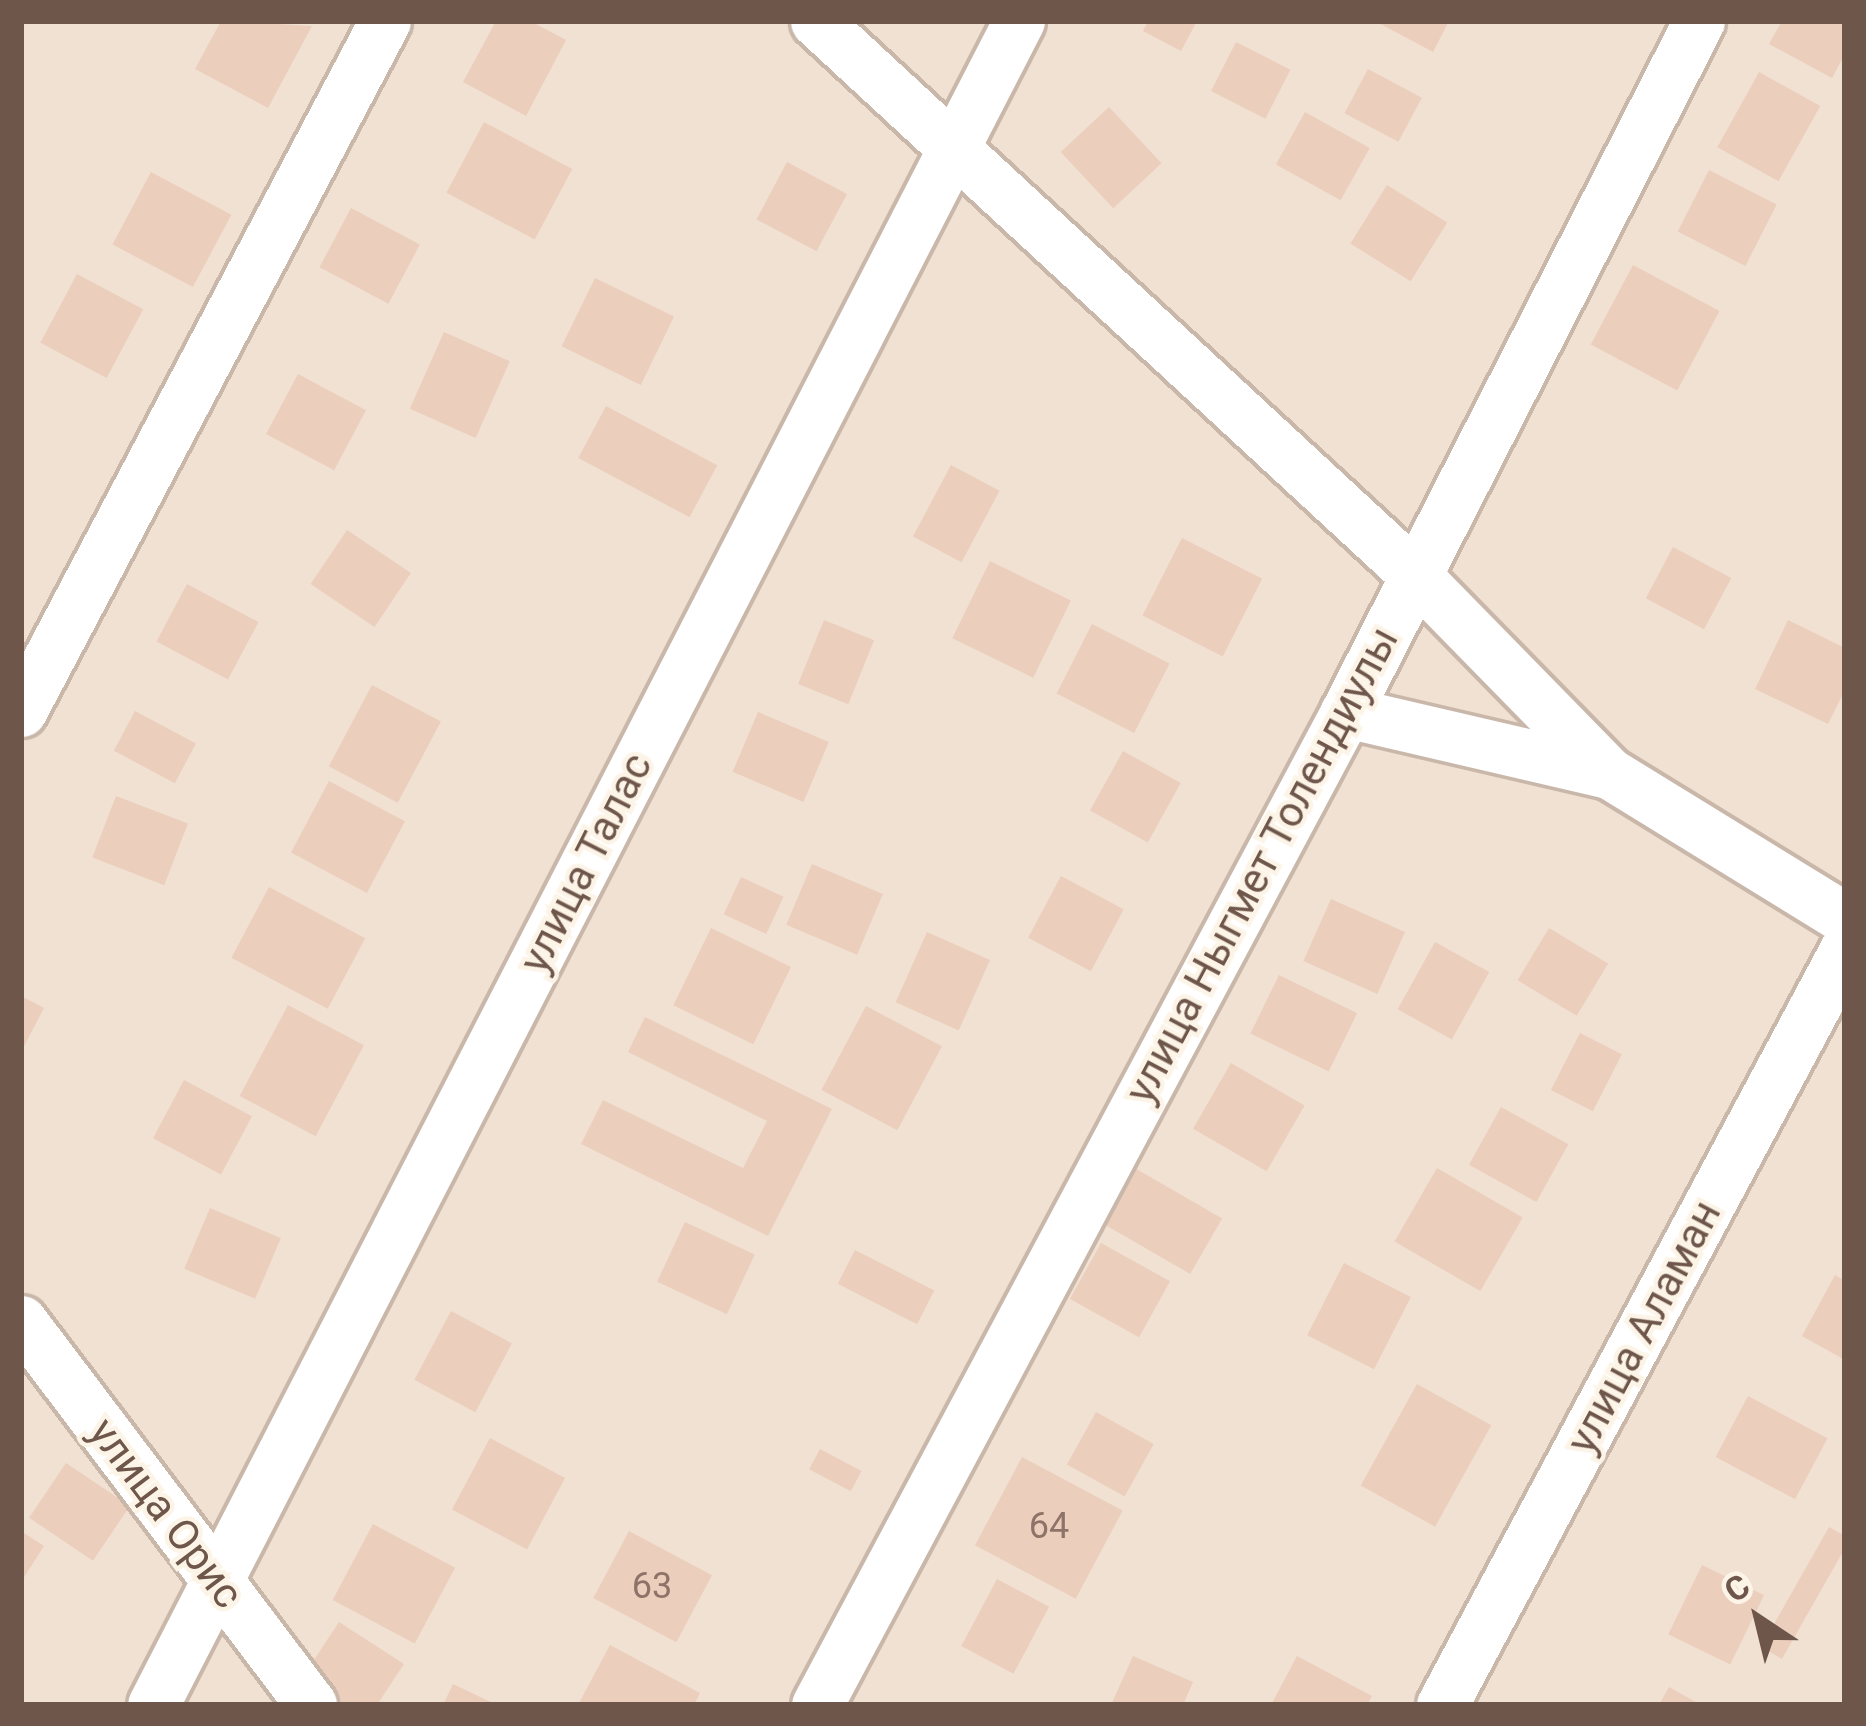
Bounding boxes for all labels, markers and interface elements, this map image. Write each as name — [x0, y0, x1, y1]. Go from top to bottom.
street label: улица Ныгмет Толендиулы — [1115, 618, 1409, 1112]
street label: улица Талас — [509, 744, 663, 982]
street label: улица Аламан — [1556, 1192, 1732, 1462]
street label: улица Орис — [78, 1408, 254, 1618]
house number: 64 — [1029, 1505, 1069, 1549]
north arrow — [1698, 1558, 1818, 1678]
house number: 63 — [632, 1565, 672, 1609]
text: С — [1717, 1566, 1757, 1610]

